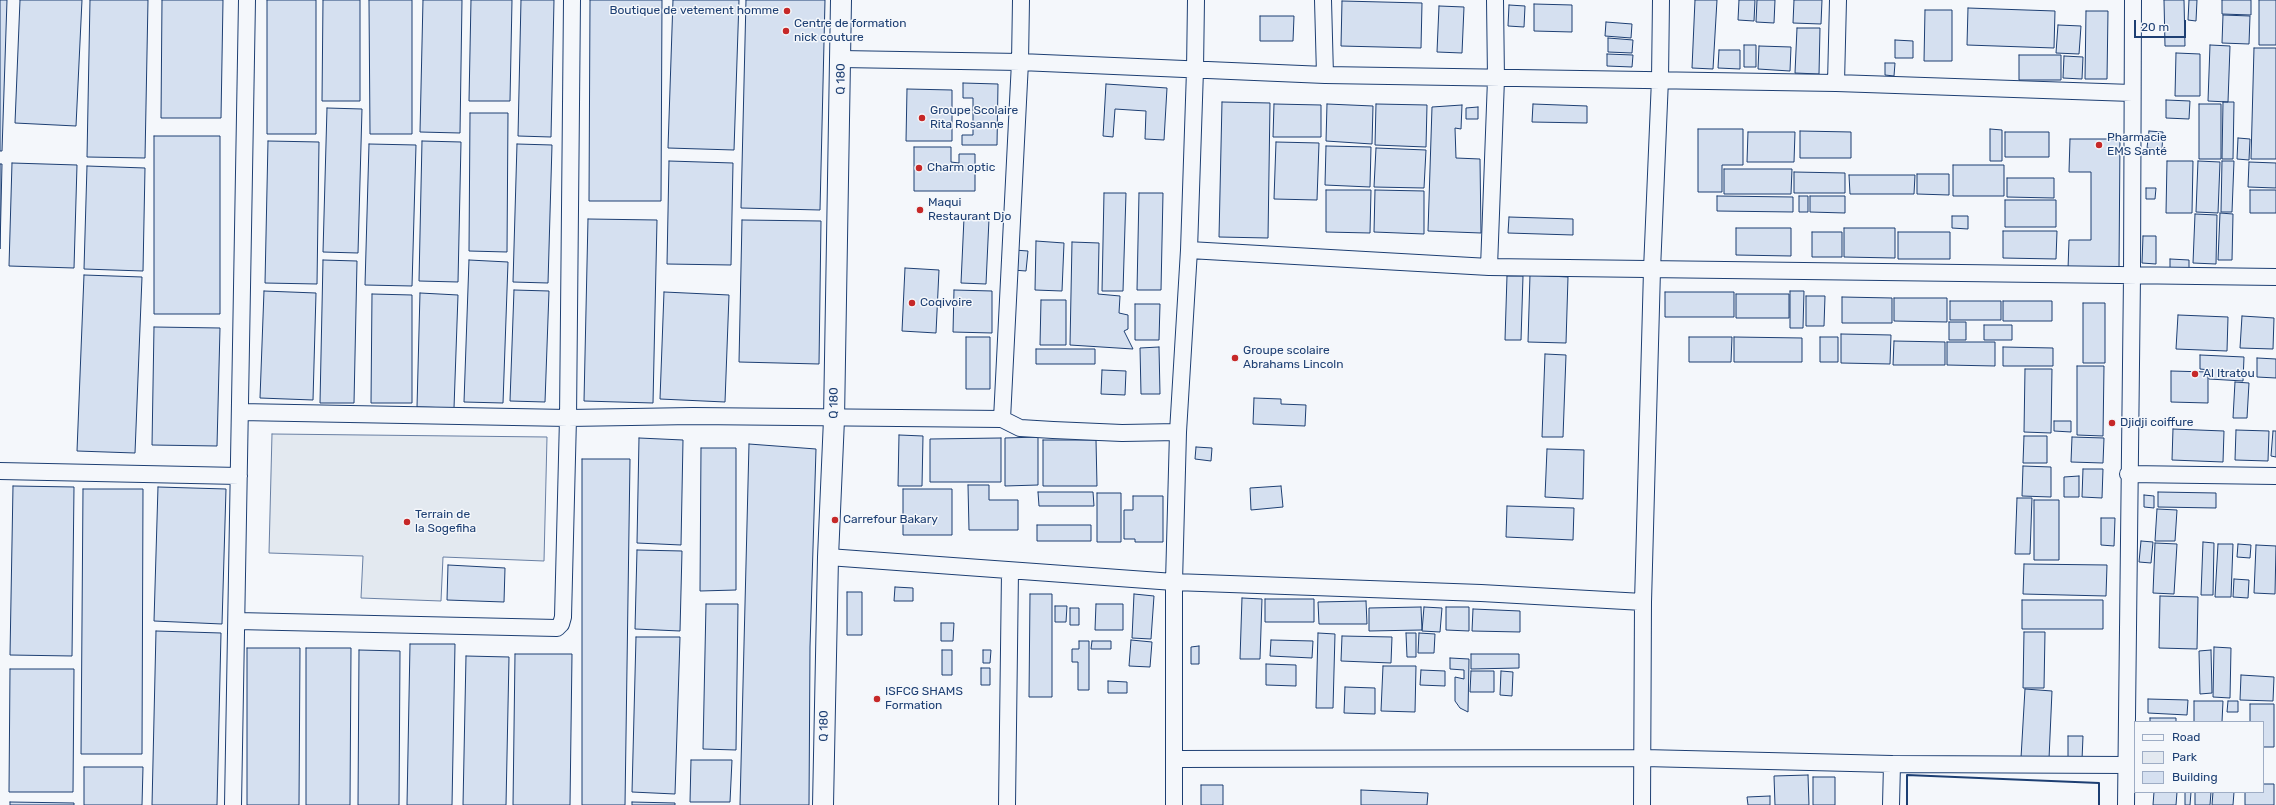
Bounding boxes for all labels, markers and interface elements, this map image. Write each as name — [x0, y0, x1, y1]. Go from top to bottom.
place label: Boutique de vetement homme — [609, 4, 779, 18]
marker: Boutique de vetement homme — [782, 6, 792, 16]
scale bar — [2136, 12, 2188, 38]
place label: Centre de formation nick couture — [794, 17, 906, 45]
text: 20 m — [2141, 20, 2169, 34]
marker: Centre de formation nick couture — [781, 26, 791, 36]
street label: Q 180 — [834, 63, 848, 95]
place label: Groupe Scolaire Rita Rosanne — [930, 104, 1018, 132]
marker: Groupe Scolaire Rita Rosanne — [917, 113, 927, 123]
place label: Pharmacie EMS Santé — [2107, 131, 2167, 159]
marker: Pharmacie EMS Santé — [2094, 140, 2104, 150]
place label: Charm optic — [927, 161, 995, 175]
marker: Charm optic — [914, 163, 924, 173]
place label: Maqui Restaurant Djo — [928, 196, 1011, 224]
marker: Maqui Restaurant Djo — [915, 205, 925, 215]
place label: Coqivoire — [920, 296, 972, 310]
marker: Coqivoire — [907, 298, 917, 308]
place label: Groupe scolaire Abrahams Lincoln — [1243, 344, 1344, 372]
marker: Groupe scolaire Abrahams Lincoln — [1230, 353, 1240, 363]
place label: Al Itratou — [2203, 367, 2255, 381]
marker: Al Itratou — [2190, 369, 2200, 379]
street label: Q 180 — [827, 387, 841, 419]
place label: Djidji coiffure — [2120, 416, 2193, 430]
marker: Djidji coiffure — [2107, 418, 2117, 428]
place label: Terrain de la Sogefiha — [415, 508, 476, 536]
place label: Carrefour Bakary — [843, 513, 938, 527]
marker: Carrefour Bakary — [830, 515, 840, 525]
marker: Terrain de la Sogefiha — [402, 517, 412, 527]
place label: ISFCG SHAMS Formation — [885, 685, 963, 713]
marker: ISFCG SHAMS Formation — [872, 694, 882, 704]
street label: Q 180 — [817, 710, 831, 742]
legend — [2134, 721, 2264, 793]
text: Road — [2172, 730, 2200, 744]
text: Park — [2172, 750, 2197, 764]
text: Building — [2172, 770, 2218, 784]

